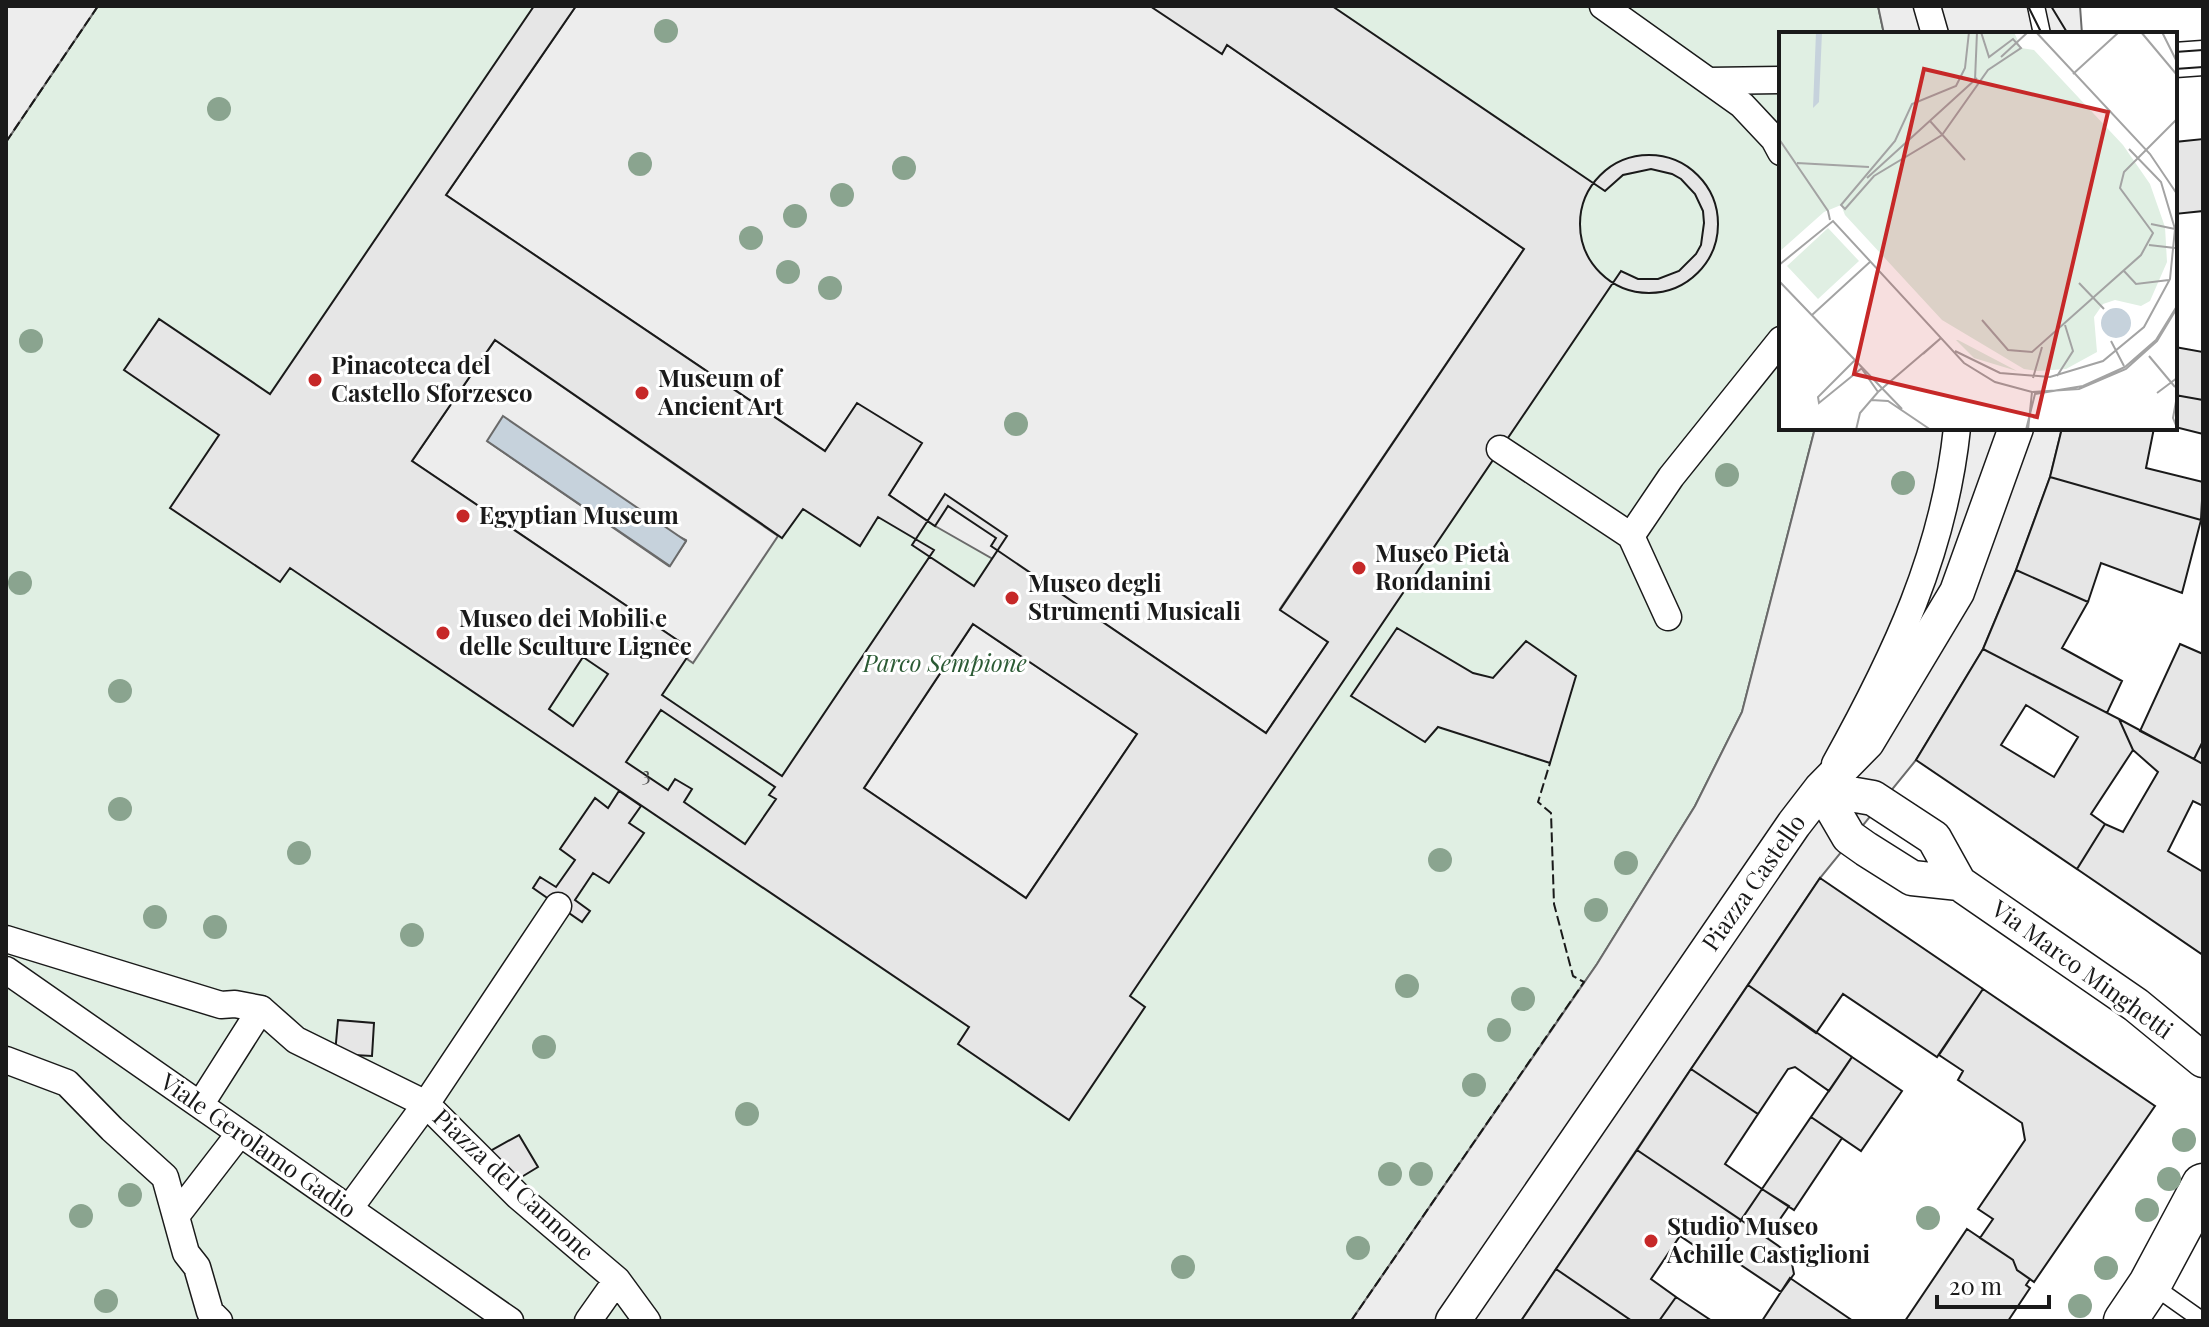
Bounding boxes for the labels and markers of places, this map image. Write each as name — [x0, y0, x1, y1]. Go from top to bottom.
place label: Pinacoteca del Castello Sforzesco — [331, 348, 533, 408]
place label: Museum of Ancient Art — [657, 361, 784, 421]
marker: Pinacoteca del Castello Sforzesco — [306, 371, 324, 389]
marker: Museum of Ancient Art — [633, 384, 651, 402]
place label: Egyptian Museum — [479, 498, 679, 530]
marker: Egyptian Museum — [454, 507, 472, 525]
place label: Museo Pietà Rondanini — [1375, 536, 1510, 596]
marker: Museo Pietà Rondanini — [1350, 559, 1368, 577]
place label: Museo degli Strumenti Musicali — [1028, 566, 1241, 626]
marker: Museo degli Strumenti Musicali — [1003, 589, 1021, 607]
place label: Museo dei Mobili e delle Sculture Lignee — [459, 601, 692, 661]
marker: Museo dei Mobili e delle Sculture Lignee — [434, 624, 452, 642]
place label: Studio Museo Achille Castiglioni — [1666, 1209, 1871, 1269]
marker: Studio Museo Achille Castiglioni — [1642, 1232, 1660, 1250]

